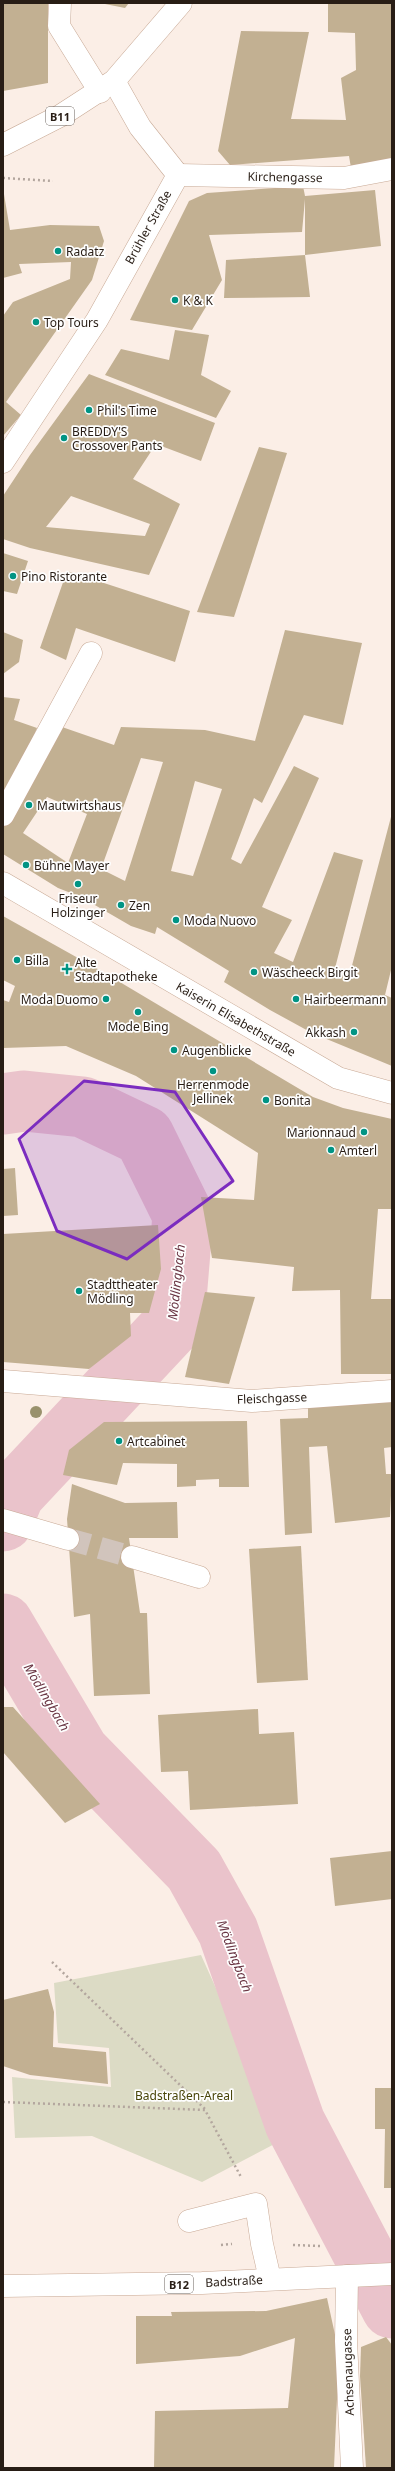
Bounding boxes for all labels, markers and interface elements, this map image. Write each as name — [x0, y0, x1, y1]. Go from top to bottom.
road number: B11 — [46, 107, 74, 125]
street label: Kirchengasse — [247, 168, 323, 186]
street label: Brühler Straße — [121, 187, 175, 267]
place label: Radatz — [66, 243, 105, 260]
marker: Radatz — [53, 246, 63, 256]
place label: K & K — [183, 292, 213, 309]
marker: K & K — [170, 295, 180, 305]
place label: Top Tours — [44, 314, 99, 331]
marker: Top Tours — [31, 317, 41, 327]
place label: Phil's Time — [97, 402, 157, 419]
marker: Phil's Time — [84, 405, 94, 415]
place label: BREDDY'S Crossover Pants — [72, 423, 163, 454]
marker: BREDDY'S Crossover Pants — [59, 433, 69, 443]
place label: Pino Ristorante — [21, 568, 107, 585]
marker: Pino Ristorante — [8, 571, 18, 581]
place label: Mautwirtshaus — [37, 797, 121, 814]
marker: Mautwirtshaus — [24, 800, 34, 810]
place label: Bühne Mayer — [34, 857, 109, 874]
marker: Bühne Mayer — [21, 860, 31, 870]
marker: Friseur Holzinger — [73, 879, 83, 889]
place label: Friseur Holzinger — [51, 890, 105, 921]
place label: Zen — [129, 897, 150, 914]
marker: Zen — [116, 900, 126, 910]
place label: Moda Nuovo — [184, 912, 256, 929]
marker: Moda Nuovo — [171, 915, 181, 925]
place label: Billa — [25, 952, 49, 969]
place label: Alte Stadtapotheke — [75, 954, 158, 985]
marker: Billa — [12, 955, 22, 965]
marker: Alte Stadtapotheke — [62, 964, 72, 974]
place label: Wäscheeck Birgit — [262, 964, 359, 981]
marker: Wäscheeck Birgit — [249, 967, 259, 977]
street label: Kaiserin Elisabethstraße — [173, 978, 299, 1060]
place label: Moda Duomo — [21, 991, 98, 1008]
place label: Hairbeermann — [304, 991, 386, 1008]
marker: Moda Duomo — [101, 994, 111, 1004]
marker: Hairbeermann — [291, 994, 301, 1004]
marker: Mode Bing — [133, 1007, 143, 1017]
place label: Mode Bing — [107, 1018, 169, 1035]
place label: Akkash — [306, 1024, 346, 1041]
marker: Akkash — [349, 1027, 359, 1037]
place label: Augenblicke — [182, 1042, 251, 1059]
marker: Augenblicke — [169, 1045, 179, 1055]
marker: Herrenmode Jellinek — [208, 1066, 218, 1076]
place label: Herrenmode Jellinek — [177, 1076, 249, 1107]
place label: Bonita — [274, 1092, 311, 1109]
marker: Bonita — [261, 1095, 271, 1105]
place label: Marionnaud — [287, 1124, 356, 1141]
marker: Marionnaud — [359, 1127, 369, 1137]
place label: Amterl — [339, 1142, 377, 1159]
marker: Amterl — [326, 1145, 336, 1155]
water label: Mödlingbach — [163, 1243, 189, 1321]
place label: Stadttheater Mödling — [87, 1276, 158, 1307]
marker: Stadttheater Mödling — [74, 1286, 84, 1296]
street label: Fleischgasse — [236, 1388, 308, 1408]
place label: Artcabinet — [127, 1433, 186, 1450]
marker: Artcabinet — [114, 1436, 124, 1446]
water label: Mödlingbach — [20, 1660, 74, 1734]
water label: Mödlingbach — [213, 1917, 257, 1995]
park label: Badstraßen-Areal — [135, 2087, 233, 2104]
street label: Badstraße — [205, 2271, 264, 2291]
road number: B12 — [165, 2275, 193, 2293]
street label: Achsenaugasse — [338, 2328, 358, 2416]

